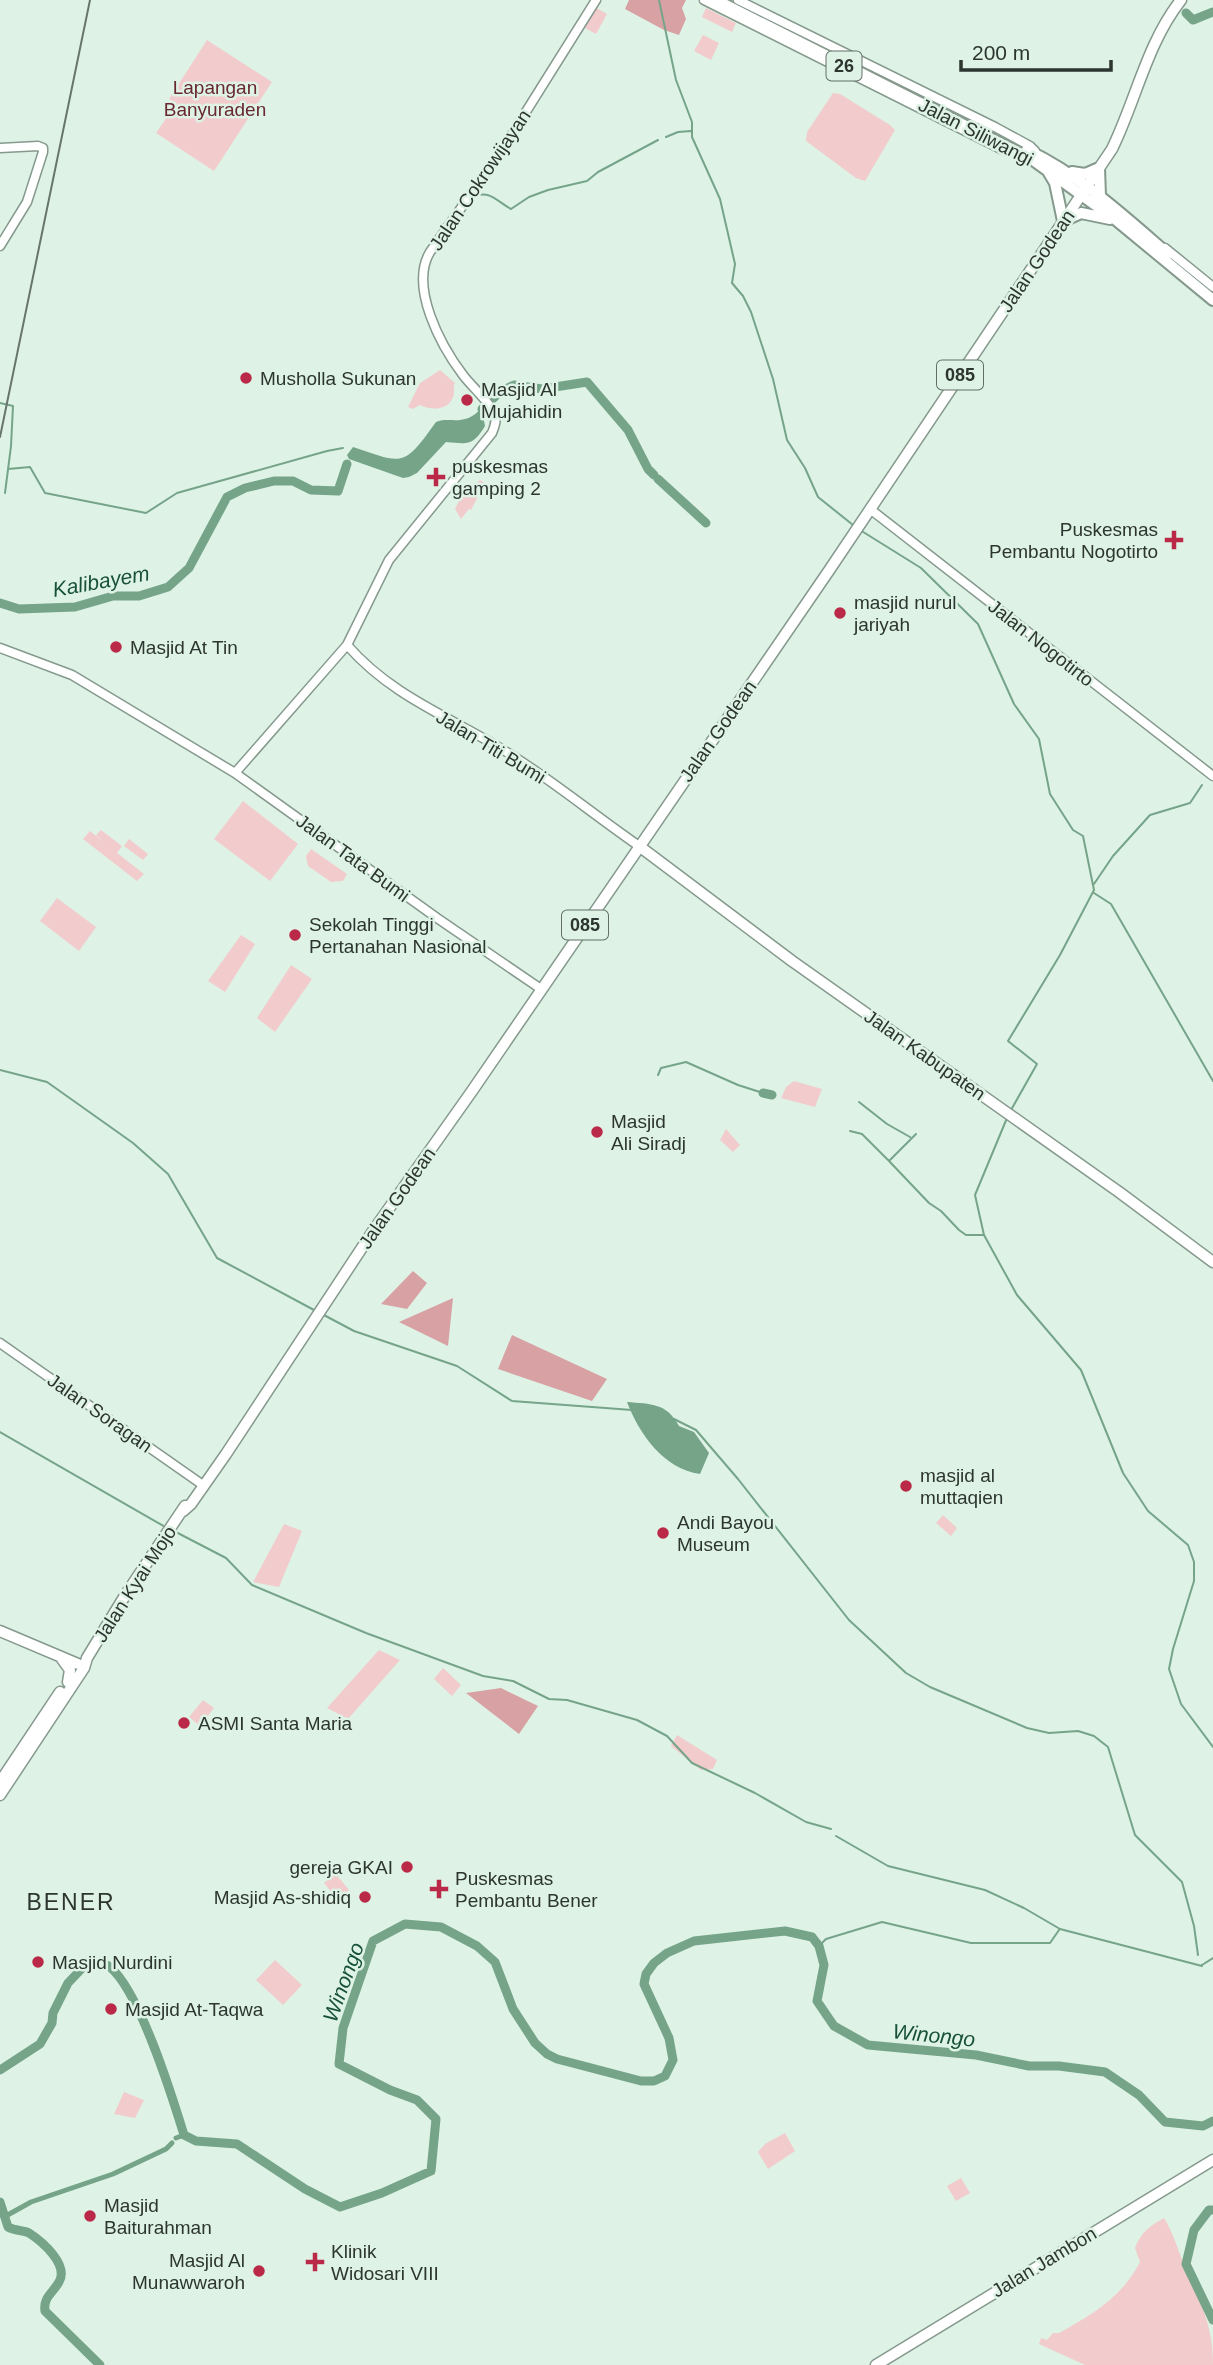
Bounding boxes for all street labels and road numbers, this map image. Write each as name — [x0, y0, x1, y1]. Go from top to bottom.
road number: 26 — [826, 52, 862, 80]
street label: Jalan Siliwangi — [915, 94, 1037, 170]
street label: Jalan Cokrowijayan — [425, 106, 535, 254]
street label: Jalan Godean — [995, 206, 1079, 316]
road number: 085 — [937, 360, 983, 390]
street label: Jalan Nogotirto — [984, 595, 1098, 691]
street label: Jalan Godean — [675, 677, 761, 785]
street label: Jalan Titi Bumi — [433, 706, 549, 788]
street label: Jalan Tata Bumi — [292, 810, 414, 906]
road number: 085 — [562, 910, 608, 940]
street label: Jalan Kabupaten — [861, 1005, 989, 1105]
street label: Jalan Godean — [354, 1144, 440, 1252]
street label: Jalan Soragan — [44, 1369, 156, 1457]
street label: Jalan Kyai Mojo — [90, 1522, 180, 1646]
street label: Jalan Jambon — [988, 2223, 1100, 2301]

